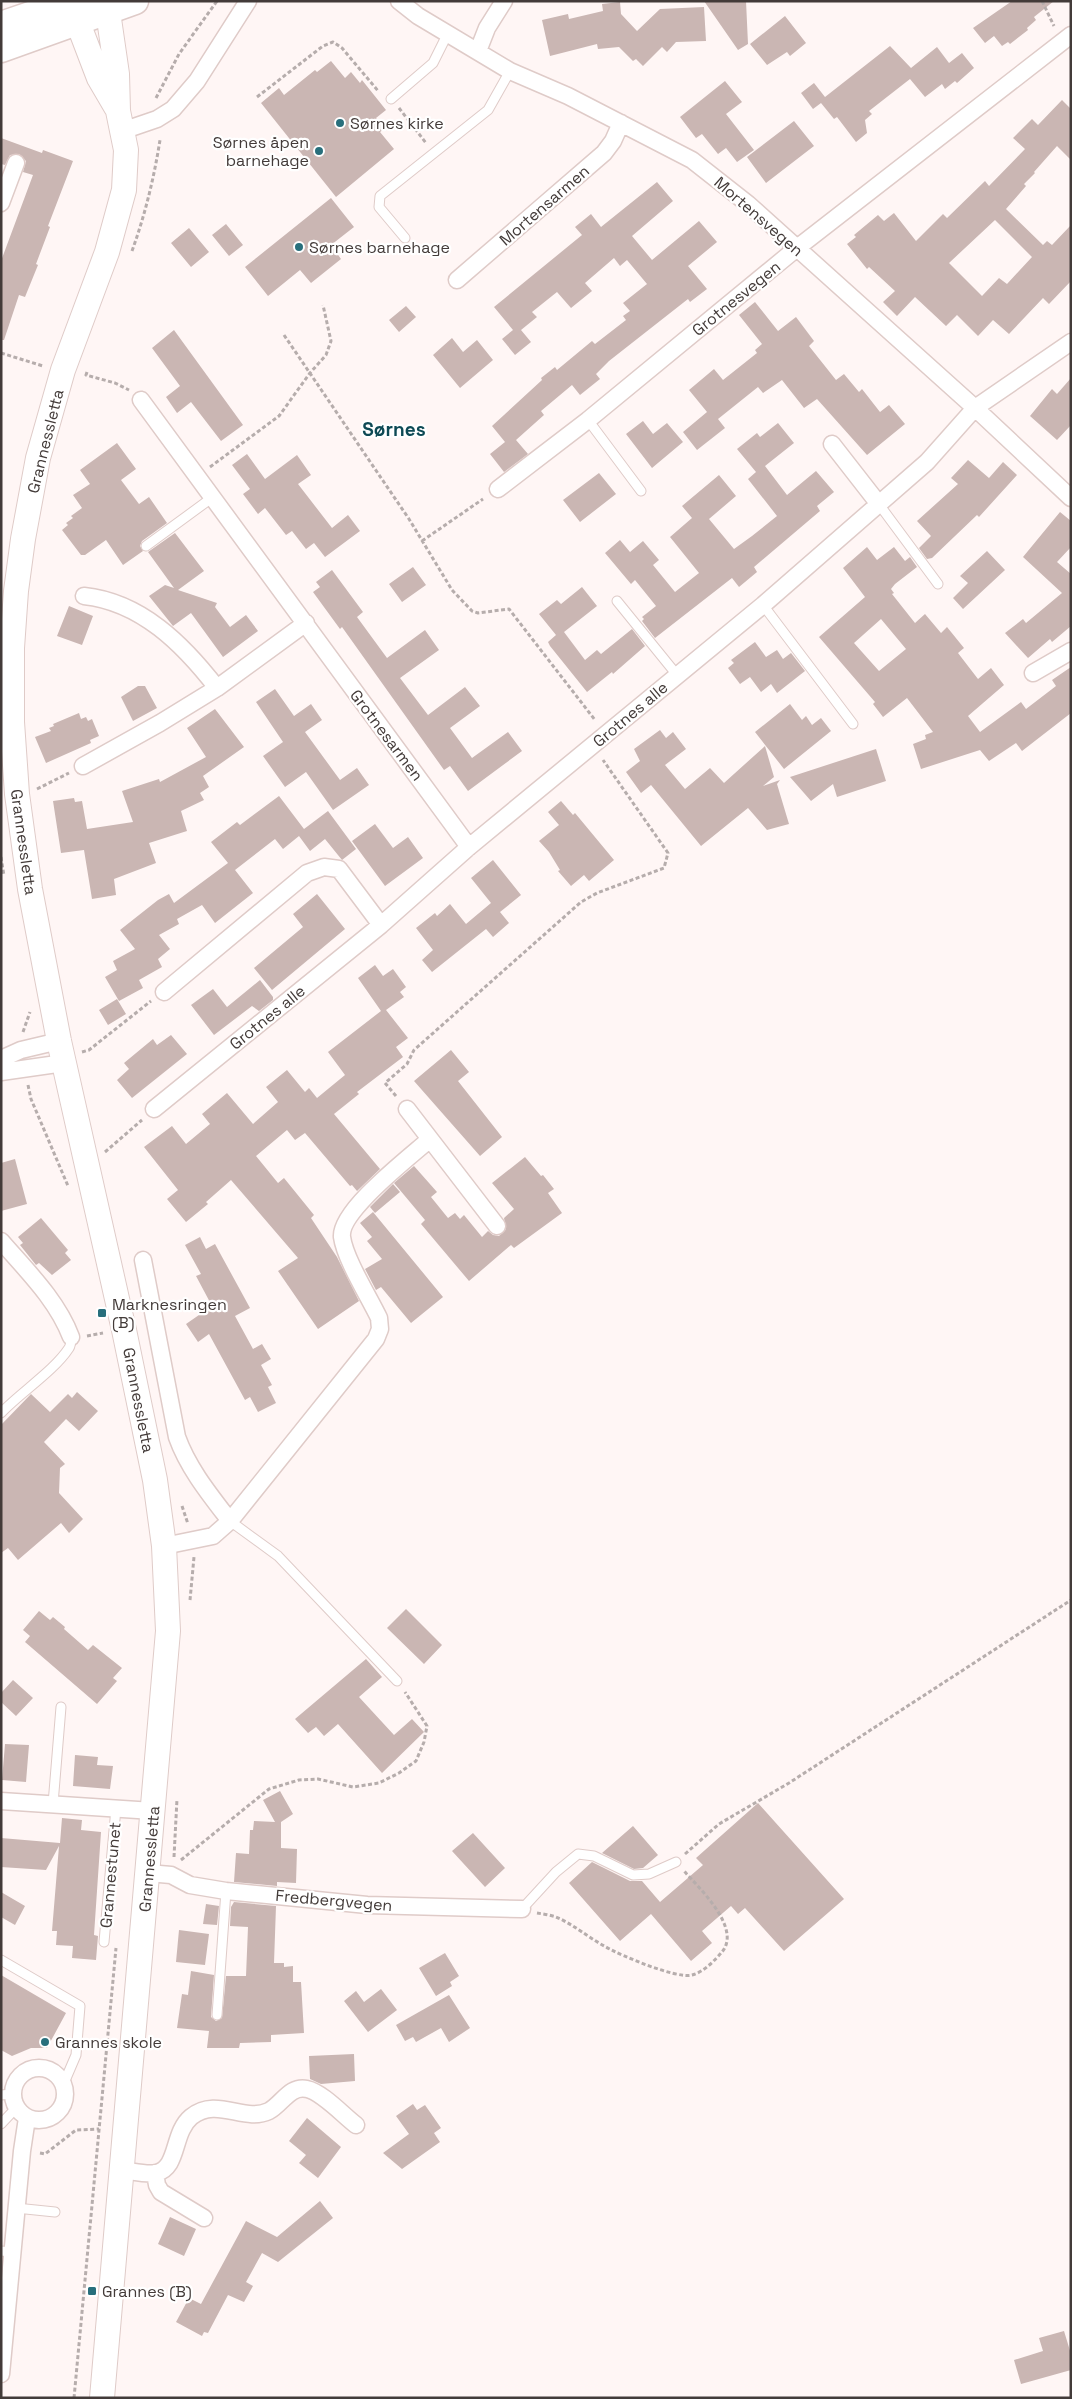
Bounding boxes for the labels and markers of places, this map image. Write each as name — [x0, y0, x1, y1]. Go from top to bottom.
place label: Sørnes kirke — [350, 113, 444, 134]
marker: Sørnes kirke — [334, 117, 346, 129]
place label: Sørnes åpen barnehage — [213, 132, 309, 171]
marker: Sørnes åpen barnehage — [313, 145, 325, 157]
place label: Sørnes barnehage — [309, 237, 450, 258]
marker: Sørnes barnehage — [293, 241, 305, 253]
place label: Marknesringen (B) — [112, 1294, 227, 1333]
marker: Marknesringen (B) — [96, 1307, 108, 1319]
place label: Grannes skole — [55, 2032, 162, 2053]
marker: Grannes skole — [39, 2036, 51, 2048]
place label: Grannes (B) — [102, 2281, 192, 2302]
marker: Grannes (B) — [86, 2285, 98, 2297]

